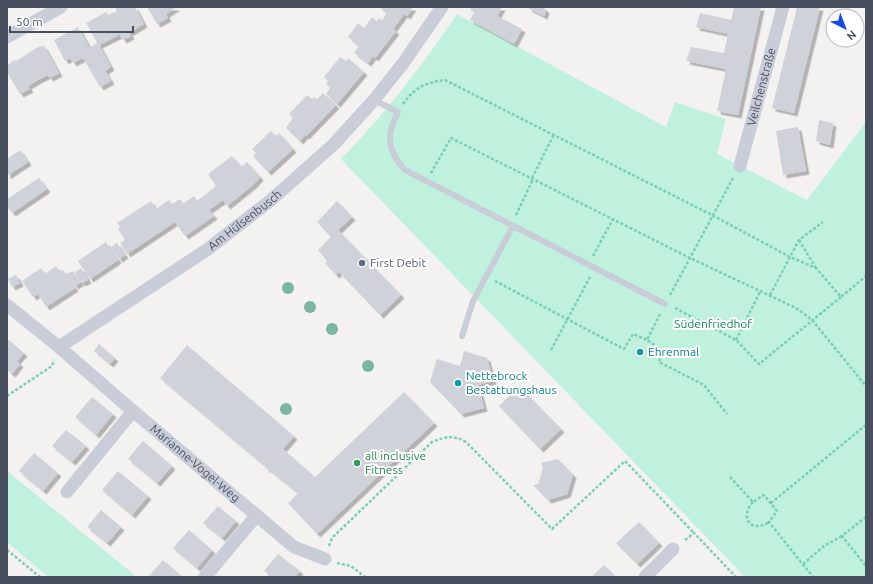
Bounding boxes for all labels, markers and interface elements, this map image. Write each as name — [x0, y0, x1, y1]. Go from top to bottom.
scale bar — [10, 8, 133, 34]
north arrow — [825, 8, 865, 48]
text: 50 m — [16, 15, 43, 28]
text: N — [845, 28, 859, 43]
street label: Veilchenstraße — [744, 46, 778, 127]
street label: Am Hülsenbusch — [205, 187, 284, 252]
place label: First Debit — [370, 256, 426, 269]
marker: First Debit — [357, 258, 367, 268]
park label: Südenfriedhof — [674, 317, 752, 330]
place label: Ehrenmal — [648, 345, 699, 358]
marker: Ehrenmal — [635, 347, 645, 357]
place label: Nettebrock Bestattungshaus — [466, 369, 557, 396]
marker: Nettebrock Bestattungshaus — [453, 378, 463, 388]
street label: Marianne-Vogel-Weg — [148, 422, 243, 504]
place label: all inclusive Fitness — [365, 449, 426, 476]
marker: all inclusive Fitness — [352, 458, 362, 468]

